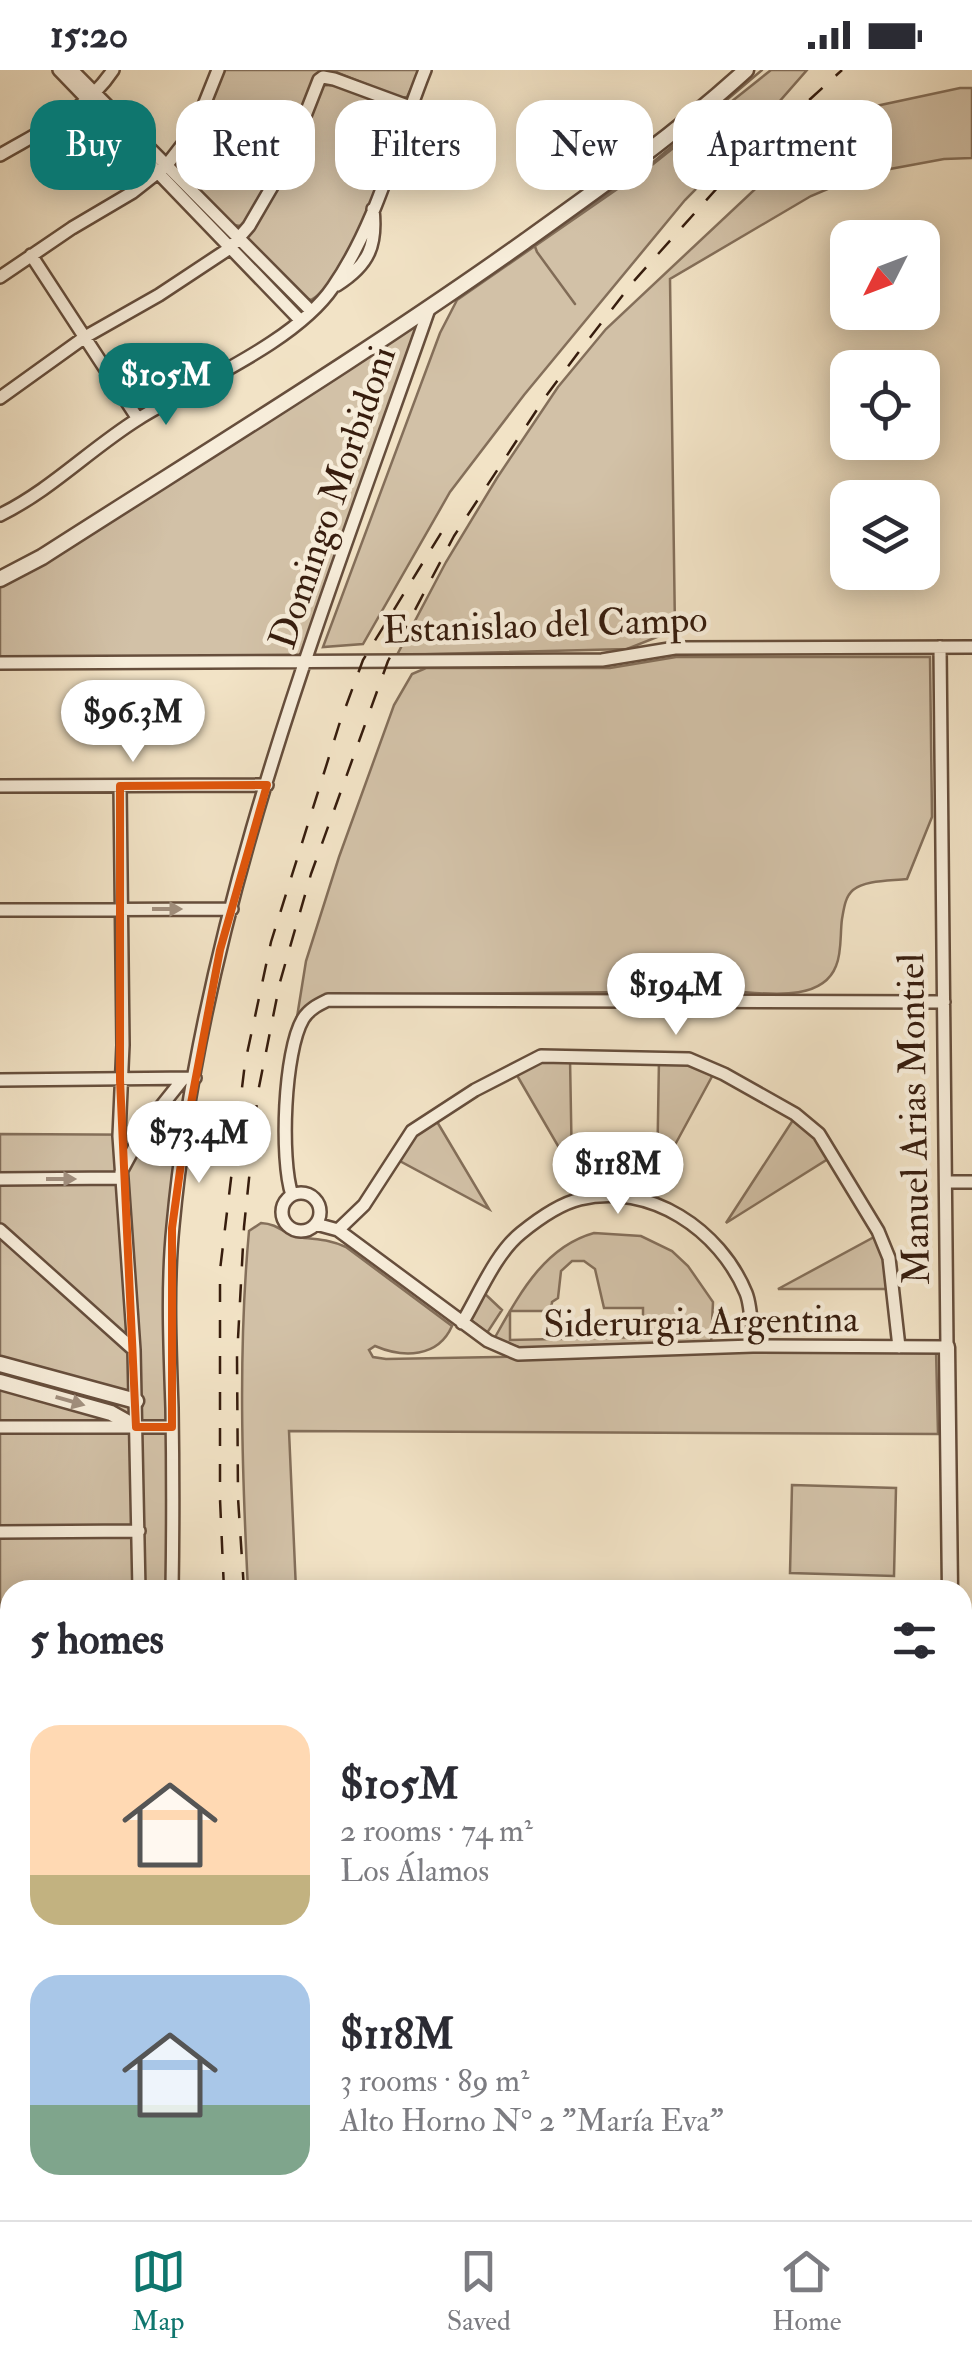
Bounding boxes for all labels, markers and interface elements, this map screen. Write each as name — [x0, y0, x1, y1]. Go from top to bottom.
text: 15:20 — [50, 11, 128, 59]
chip: Buy — [30, 100, 156, 190]
chip: Rent — [176, 100, 315, 190]
chip: Filters — [335, 100, 496, 190]
chip: New — [516, 100, 653, 190]
chip: Apartment — [673, 100, 892, 190]
north arrow — [830, 220, 940, 330]
map controls — [830, 220, 940, 590]
street label: Domingo Morbidoni — [259, 340, 407, 655]
pin: $105M — [96, 343, 236, 428]
button: locate — [830, 350, 940, 460]
text: $105M — [121, 355, 211, 395]
button: layers — [830, 480, 940, 590]
street label: Estanislao del Campo — [382, 595, 708, 655]
pin: $96.3M — [52, 680, 214, 765]
text: $96.3M — [83, 692, 183, 732]
one-way arrow — [152, 901, 184, 917]
pin: $194M — [606, 953, 746, 1038]
street label: Manuel Arias Montiel — [887, 953, 941, 1285]
text: $194M — [629, 965, 723, 1005]
pin: $73.4M — [118, 1101, 280, 1186]
text: $73.4M — [149, 1113, 249, 1153]
pin: $118M — [548, 1132, 688, 1217]
text: $118M — [575, 1144, 661, 1184]
one-way arrow — [45, 1171, 77, 1187]
street label: Siderurgia Argentina — [543, 1295, 860, 1349]
one-way arrow — [54, 1394, 85, 1410]
icon: filters — [887, 1613, 942, 1668]
text: 5 homes — [30, 1614, 164, 1666]
text: $105M — [340, 1759, 459, 1811]
icon: home — [110, 1765, 230, 1885]
text: 2 rooms · 74 m² — [340, 1811, 533, 1851]
text: Los Álamos — [340, 1851, 489, 1891]
text: $118M — [340, 2009, 454, 2061]
icon: home — [110, 2015, 230, 2135]
text: 3 rooms · 89 m² — [340, 2061, 529, 2101]
text: Alto Horno N° 2 "María Eva" — [340, 2101, 724, 2141]
tab: Map — [131, 2244, 186, 2339]
tab: Saved — [447, 2244, 511, 2339]
tab: Home — [772, 2244, 841, 2339]

